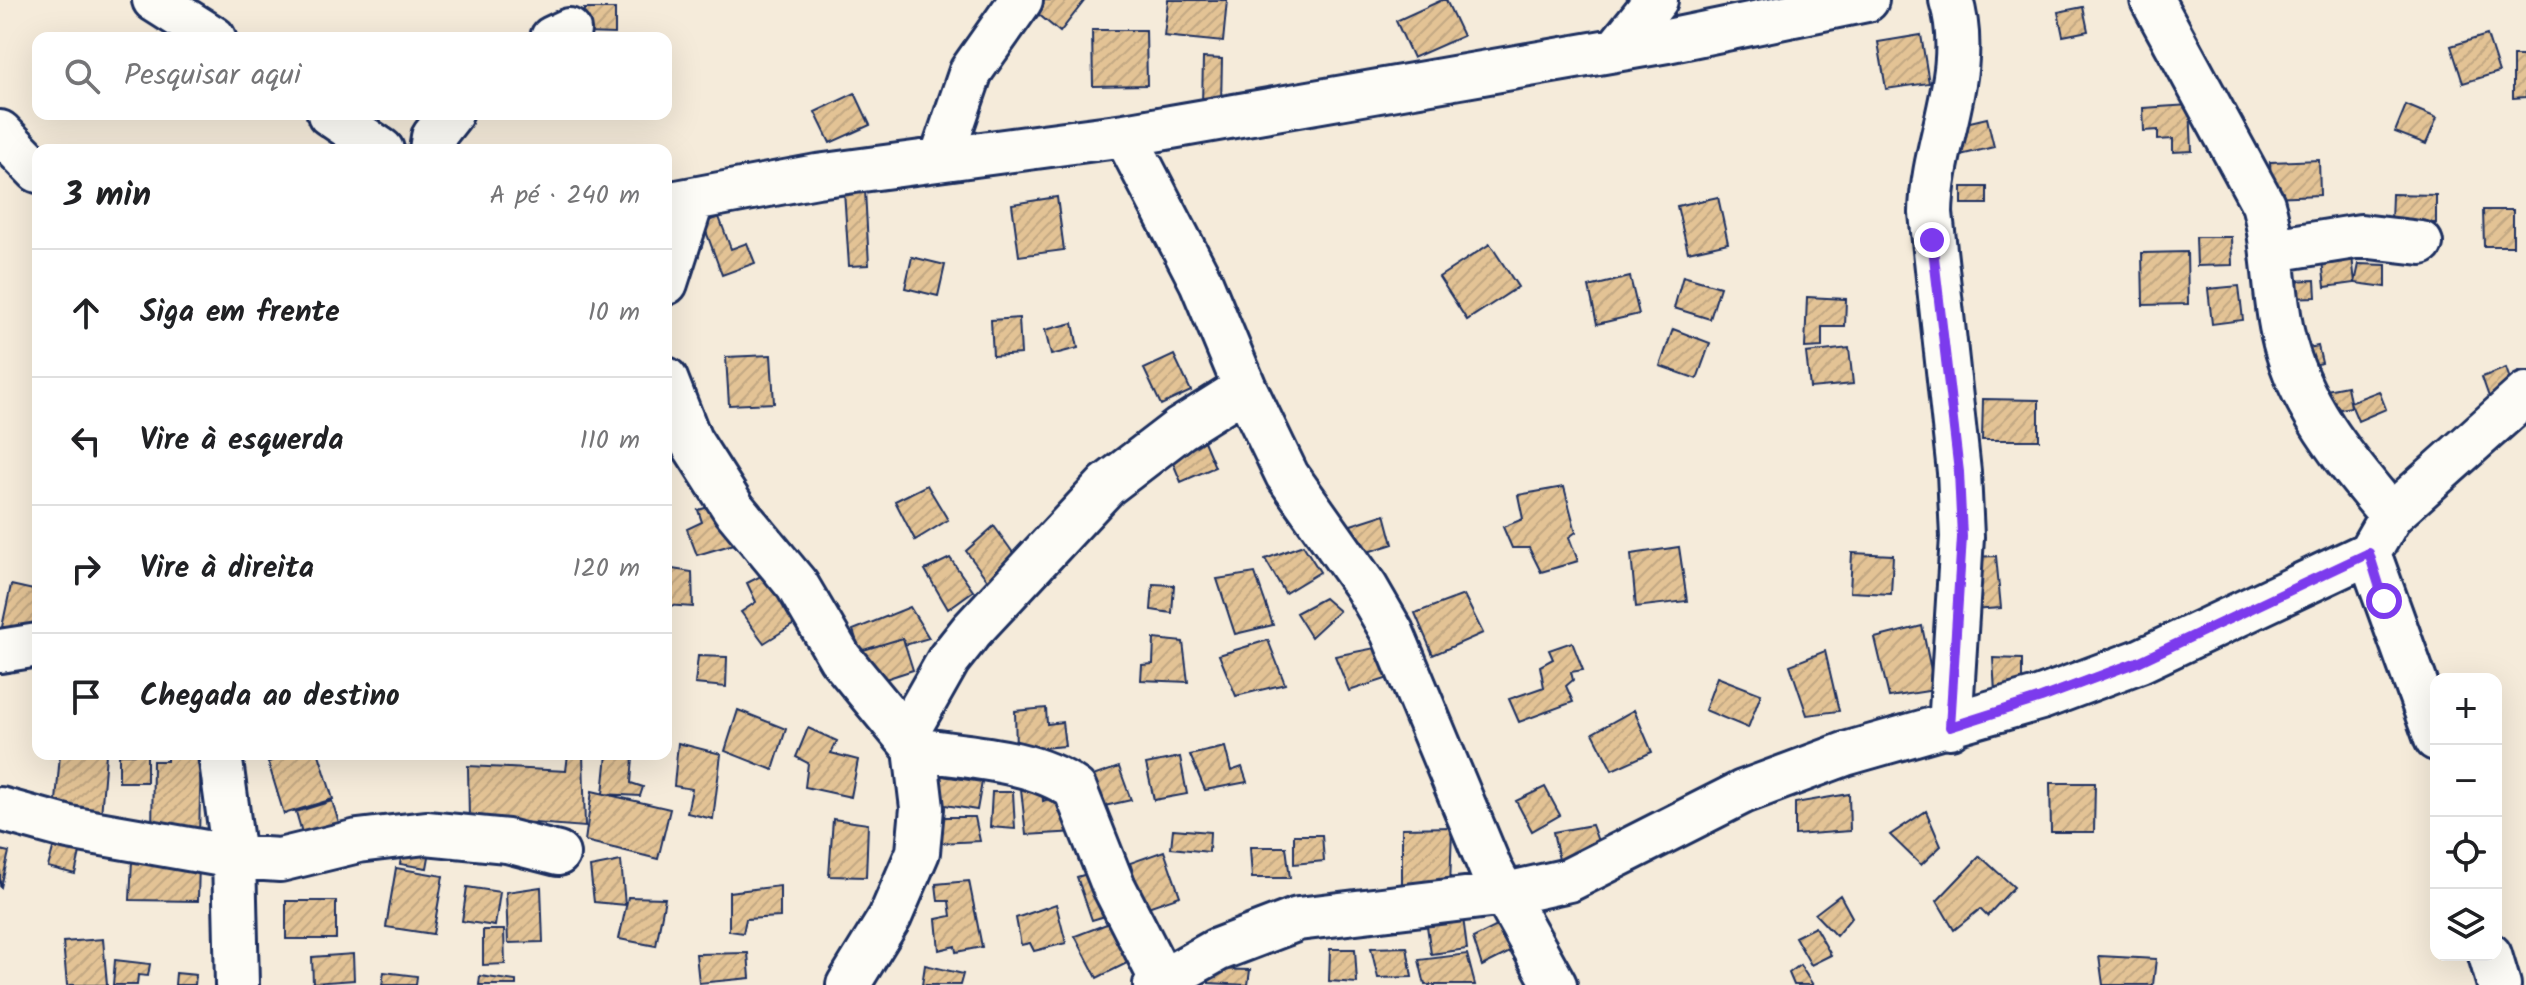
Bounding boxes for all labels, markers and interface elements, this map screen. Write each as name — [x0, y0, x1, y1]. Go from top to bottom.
search box — [32, 32, 672, 120]
text: Pesquisar aqui — [124, 52, 301, 100]
icon: search — [60, 54, 104, 98]
text: 3 min — [64, 169, 151, 223]
text: A pé · 240 m — [489, 175, 640, 217]
route end — [1914, 222, 1950, 258]
text: Siga em frente — [140, 289, 340, 337]
icon: ahead — [64, 291, 108, 335]
text: 10 m — [588, 292, 640, 334]
text: Vire à esquerda — [140, 417, 344, 465]
icon: left — [64, 419, 108, 463]
text: 110 m — [580, 420, 640, 462]
text: Vire à direita — [140, 545, 314, 593]
icon: right — [64, 547, 108, 591]
text: 120 m — [573, 548, 640, 590]
route start — [2366, 583, 2402, 619]
text: Chegada ao destino — [140, 673, 400, 721]
map controls — [2430, 673, 2502, 961]
button: + — [2430, 673, 2502, 745]
icon: arrive — [64, 675, 108, 719]
button: − — [2430, 745, 2502, 817]
button: locate — [2430, 817, 2502, 889]
button: layers — [2430, 889, 2502, 961]

